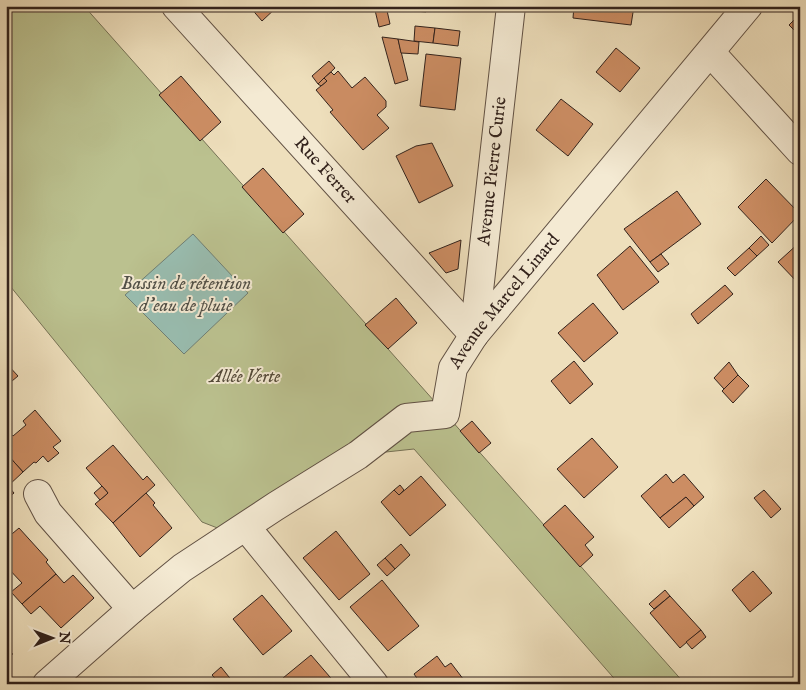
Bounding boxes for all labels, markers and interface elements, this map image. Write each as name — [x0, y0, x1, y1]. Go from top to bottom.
street label: Avenue Pierre Curie — [473, 95, 512, 248]
street label: Rue Ferrer — [289, 132, 362, 209]
street label: Avenue Marcel Linard — [443, 229, 565, 374]
water label: Bassin de rétention d'eau de pluie — [121, 272, 251, 318]
park label: Allée Verte — [208, 366, 280, 389]
north arrow — [28, 612, 78, 662]
text: N — [55, 631, 73, 644]

